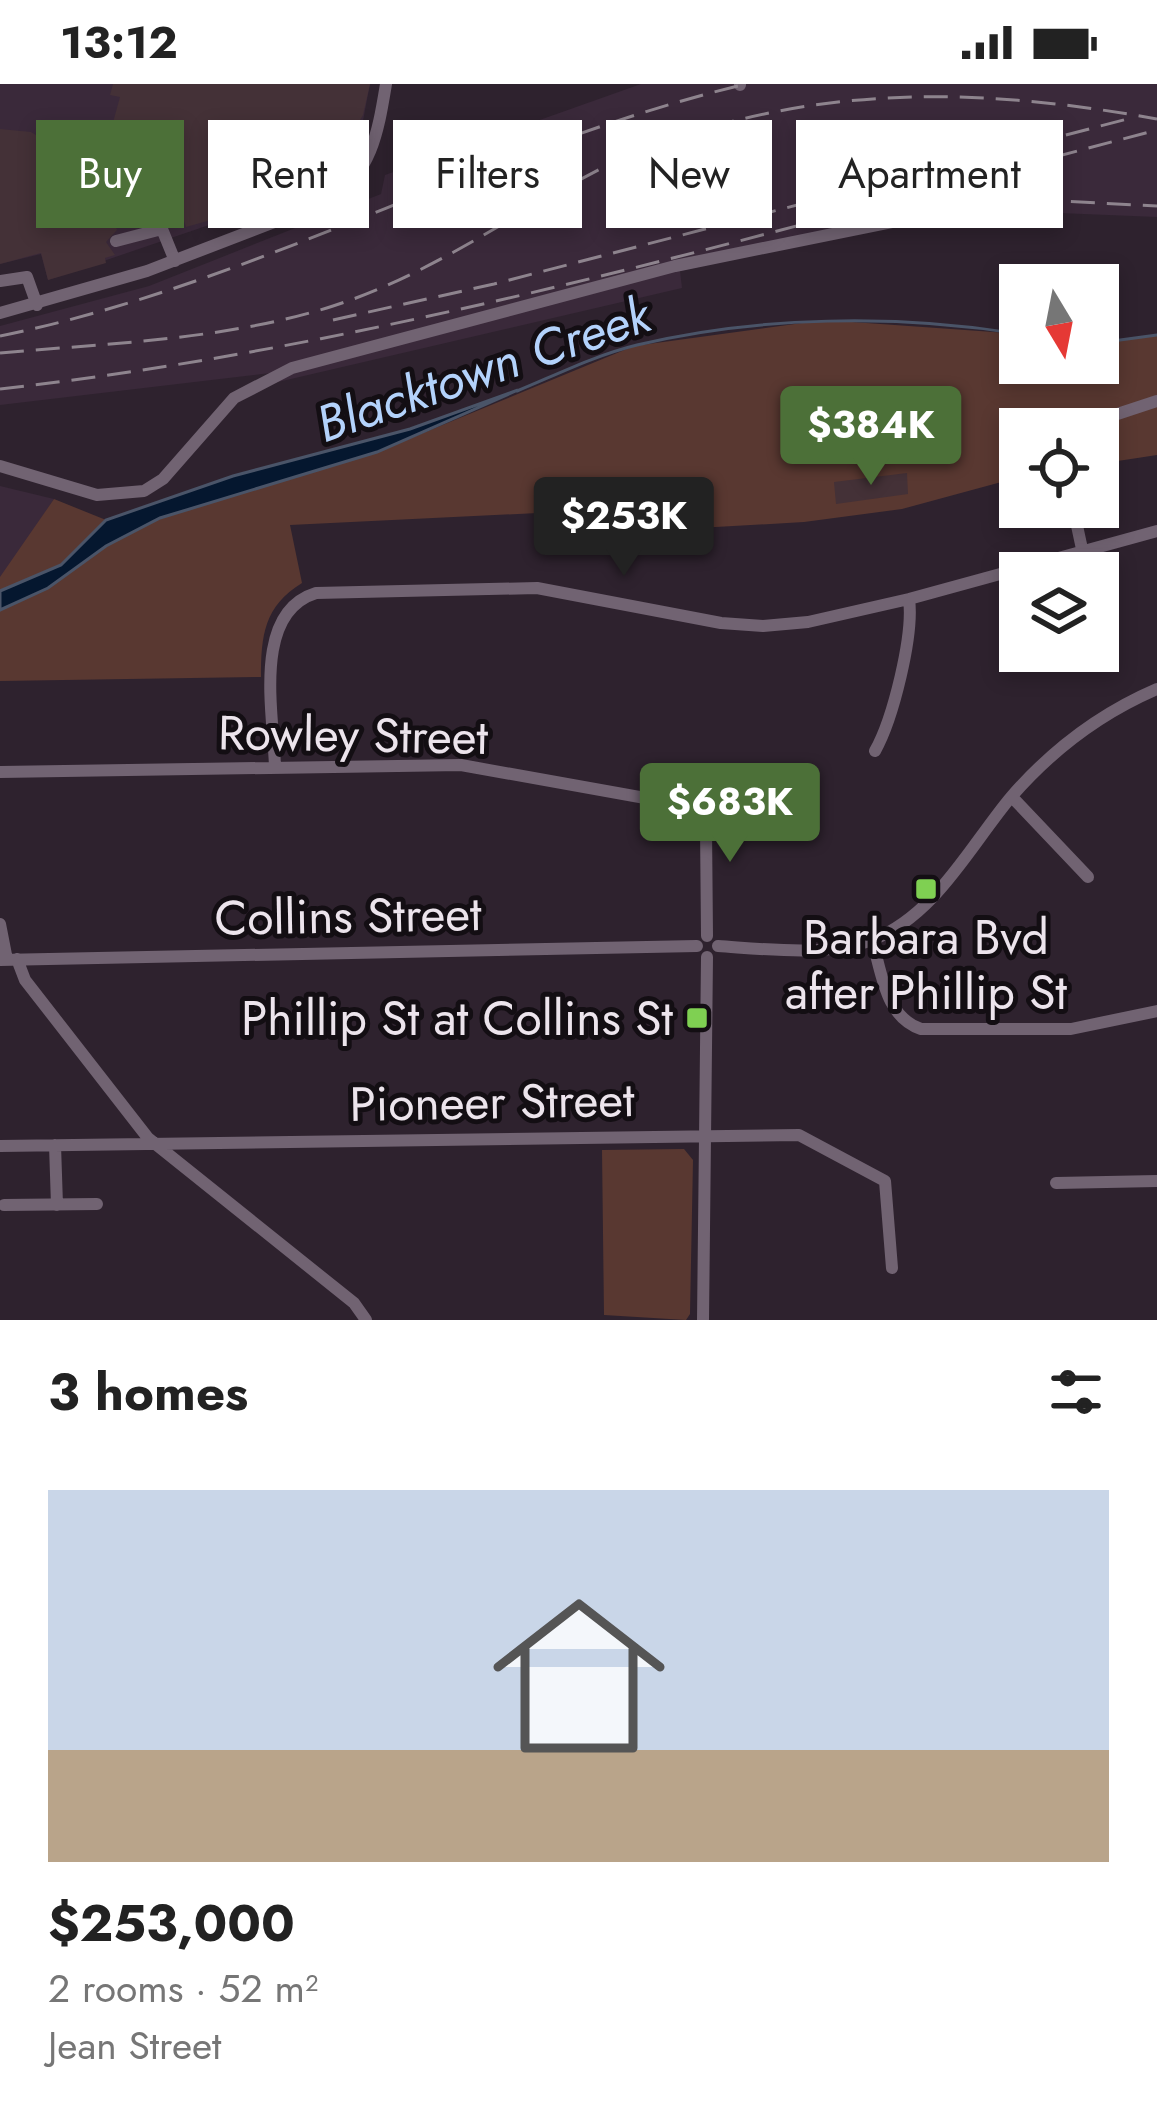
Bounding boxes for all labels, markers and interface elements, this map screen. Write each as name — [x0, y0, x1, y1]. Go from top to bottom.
text: 13:12 — [60, 10, 178, 75]
chip: Buy — [36, 120, 184, 228]
chip: Rent — [208, 120, 369, 228]
chip: Filters — [393, 120, 582, 228]
chip: New — [606, 120, 772, 228]
chip: Apartment — [796, 120, 1063, 228]
north arrow — [999, 264, 1119, 384]
map controls — [999, 264, 1119, 672]
water label: Blacktown Creek — [306, 277, 662, 461]
pin: $384K — [787, 386, 955, 488]
text: $384K — [807, 396, 935, 453]
button: locate — [999, 408, 1119, 528]
pin: $253K — [540, 477, 708, 579]
text: $253K — [561, 487, 687, 544]
button: layers — [999, 552, 1119, 672]
street label: Rowley Street — [217, 698, 489, 772]
pin: $683K — [646, 763, 814, 865]
text: $683K — [667, 773, 793, 830]
marker: Barbara Bvd after Phillip St — [913, 876, 939, 902]
street label: Collins Street — [214, 879, 483, 953]
place label: Barbara Bvd after Phillip St — [785, 903, 1067, 1027]
place label: Phillip St at Collins St — [241, 984, 673, 1053]
marker: Phillip St at Collins St — [684, 1005, 710, 1031]
street label: Pioneer Street — [349, 1065, 636, 1139]
text: 3 homes — [48, 1355, 248, 1429]
icon: filters — [1043, 1359, 1109, 1425]
icon: home — [471, 1568, 687, 1784]
text: $253,000 — [48, 1886, 295, 1960]
text: 2 rooms · 52 m² — [48, 1960, 318, 2017]
text: Jean Street — [48, 2017, 221, 2074]

